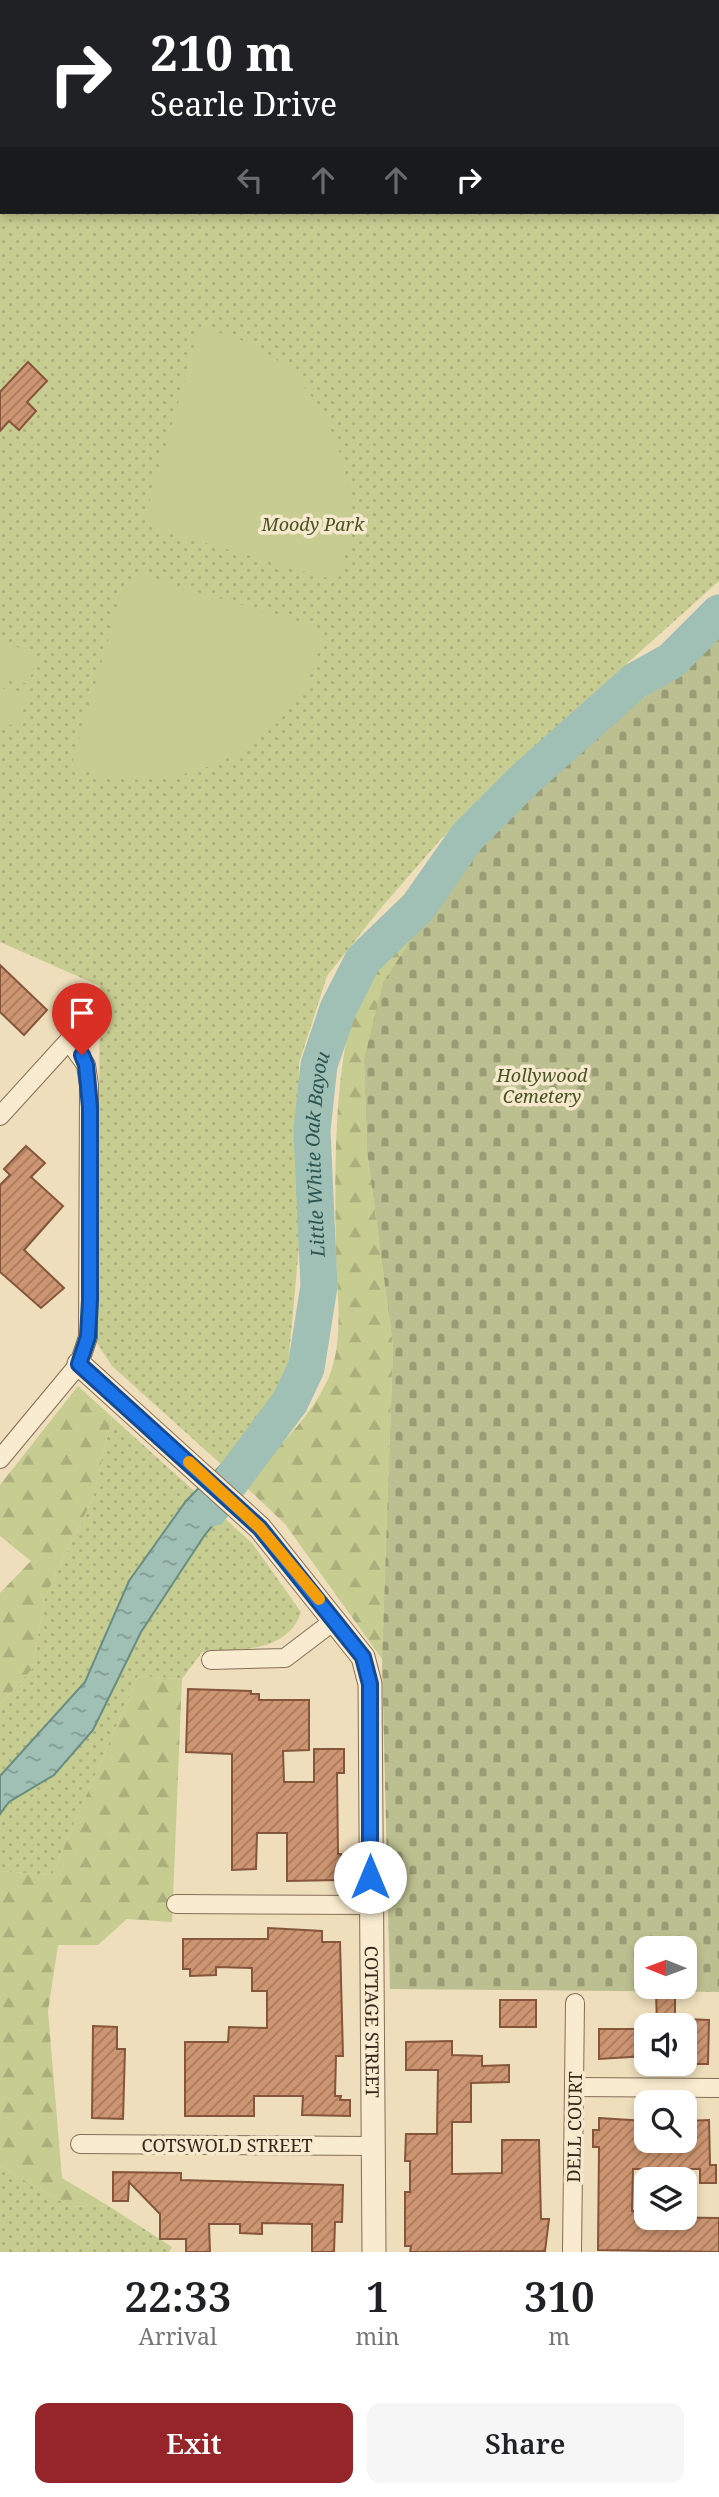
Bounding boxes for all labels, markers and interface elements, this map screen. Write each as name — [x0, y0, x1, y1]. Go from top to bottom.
text: 210 m — [150, 19, 294, 85]
icon: right — [35, 28, 126, 119]
text: Searle Drive — [150, 82, 337, 125]
icon: left — [231, 161, 269, 199]
icon: ahead — [304, 161, 342, 199]
icon: ahead — [377, 161, 415, 199]
icon: right — [450, 161, 488, 199]
park label: Moody Park — [261, 512, 365, 536]
pin — [52, 983, 112, 1055]
icon: arrive — [63, 994, 101, 1032]
water label: Little White Oak Bayou — [299, 1047, 336, 1259]
park label: Hollywood Cemetery — [496, 1063, 588, 1108]
position arrow — [333, 1840, 407, 1914]
north arrow — [634, 1936, 696, 1998]
map controls — [634, 1936, 697, 2230]
street label: COTTAGE STREET — [360, 1946, 385, 2098]
button: sound — [634, 2013, 697, 2076]
street label: DELL COURT — [561, 2071, 587, 2183]
button: search — [634, 2090, 697, 2153]
street label: COTSWOLD STREET — [141, 2133, 313, 2157]
button: layers — [634, 2167, 697, 2230]
text: 22:33 — [124, 2267, 231, 2324]
text: 1 — [366, 2267, 389, 2324]
text: 310 — [524, 2267, 595, 2324]
text: Arrival — [138, 2320, 217, 2352]
text: min — [356, 2320, 400, 2352]
text: m — [548, 2320, 570, 2352]
button: Exit — [35, 2403, 353, 2483]
button: Share — [367, 2403, 684, 2483]

